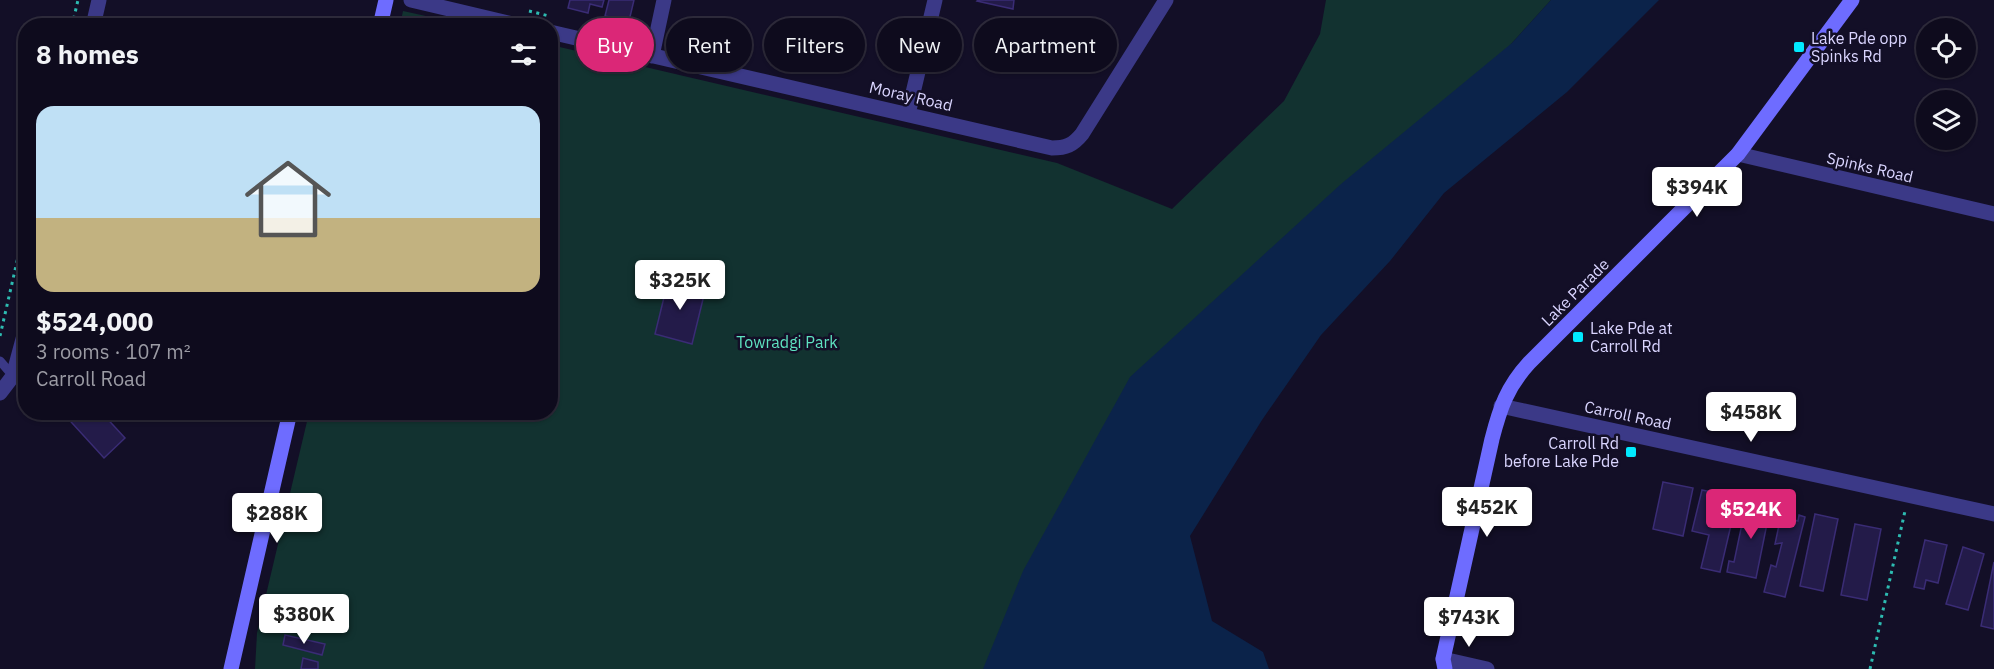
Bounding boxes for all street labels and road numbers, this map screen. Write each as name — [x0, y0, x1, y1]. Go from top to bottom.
street label: Moray Road — [867, 77, 955, 115]
street label: Spinks Road — [1825, 147, 1915, 187]
street label: Lake Parade — [1537, 254, 1613, 330]
street label: Carroll Road — [1583, 396, 1673, 434]

